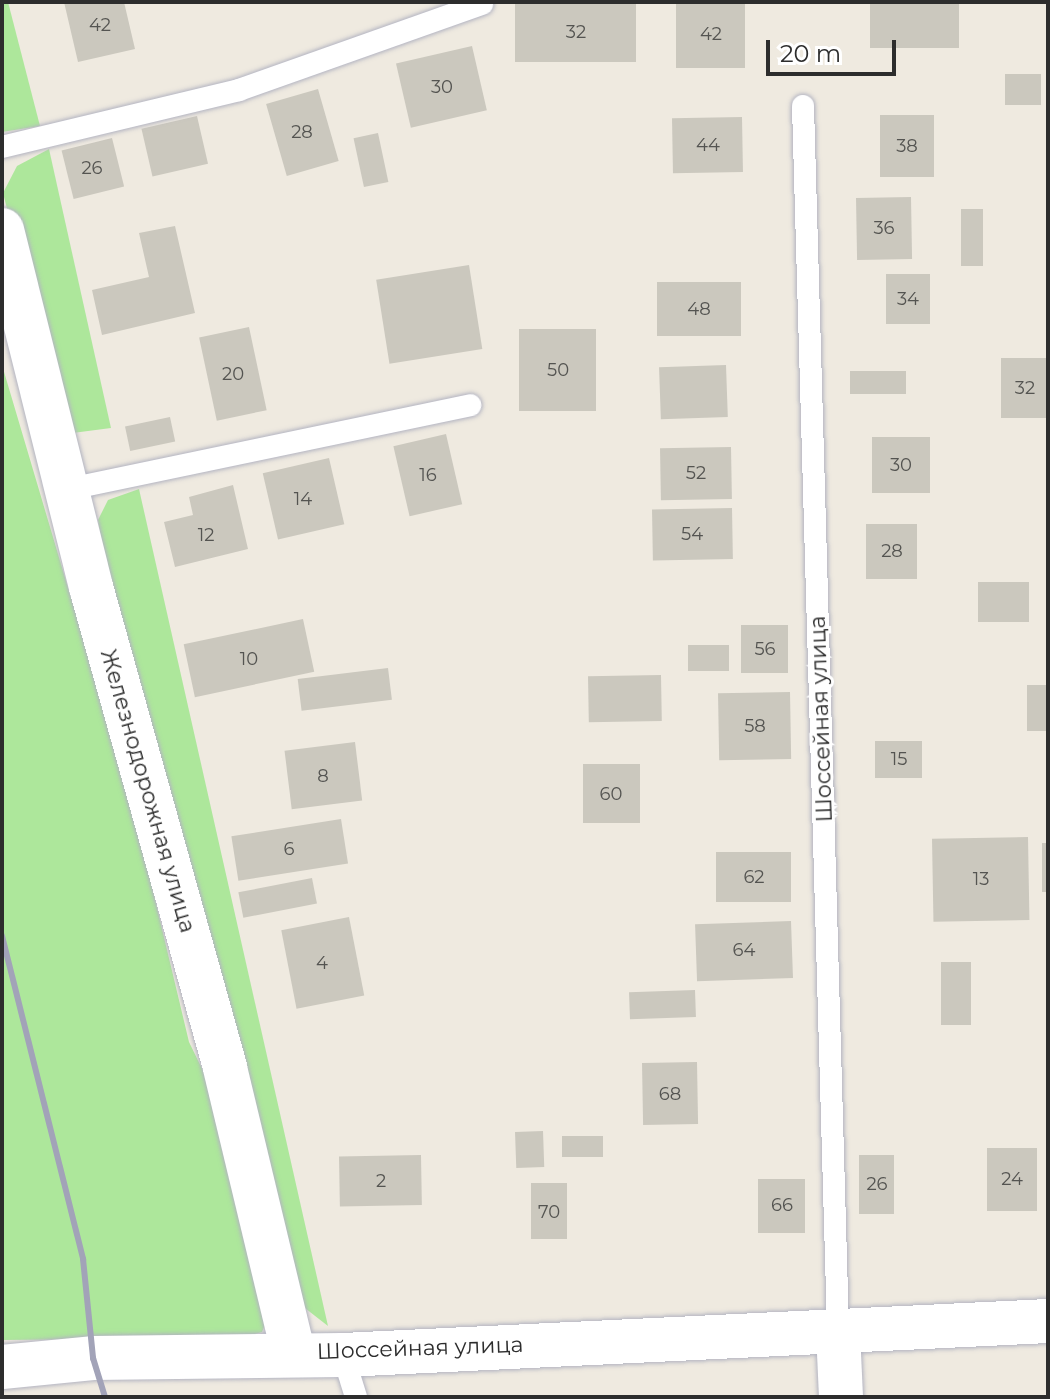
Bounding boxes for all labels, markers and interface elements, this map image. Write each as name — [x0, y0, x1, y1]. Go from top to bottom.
house number: 42 — [89, 14, 111, 36]
house number: 32 — [566, 21, 586, 43]
house number: 42 — [700, 23, 722, 45]
scale bar — [770, 24, 900, 74]
text: 20 m — [780, 39, 841, 68]
house number: 30 — [431, 76, 453, 98]
house number: 28 — [291, 121, 313, 143]
house number: 44 — [696, 134, 720, 156]
house number: 38 — [896, 135, 918, 157]
house number: 26 — [81, 157, 103, 179]
house number: 36 — [873, 217, 895, 239]
house number: 34 — [897, 288, 919, 310]
house number: 48 — [687, 298, 711, 320]
house number: 50 — [547, 359, 569, 381]
house number: 20 — [222, 363, 244, 385]
house number: 32 — [1015, 377, 1035, 399]
house number: 30 — [890, 454, 912, 476]
house number: 52 — [686, 462, 706, 484]
house number: 16 — [419, 464, 437, 486]
house number: 14 — [294, 488, 312, 510]
house number: 54 — [681, 523, 703, 545]
house number: 12 — [198, 524, 214, 546]
house number: 28 — [881, 540, 903, 562]
street label: Шоссейная улица — [804, 615, 838, 823]
house number: 56 — [754, 638, 776, 660]
street label: Железнодорожная улица — [95, 646, 201, 936]
house number: 10 — [240, 648, 258, 670]
house number: 58 — [744, 715, 766, 737]
house number: 15 — [891, 748, 907, 770]
house number: 8 — [317, 765, 329, 787]
house number: 60 — [600, 783, 622, 805]
house number: 6 — [284, 838, 294, 860]
house number: 62 — [743, 866, 765, 888]
house number: 13 — [973, 868, 989, 890]
house number: 64 — [733, 939, 755, 961]
house number: 4 — [316, 952, 328, 974]
house number: 68 — [659, 1083, 681, 1105]
house number: 24 — [1001, 1168, 1023, 1190]
house number: 2 — [376, 1170, 386, 1192]
house number: 26 — [866, 1173, 888, 1195]
house number: 66 — [771, 1194, 793, 1216]
house number: 70 — [538, 1201, 560, 1223]
street label: Шоссейная улица — [316, 1331, 524, 1365]

